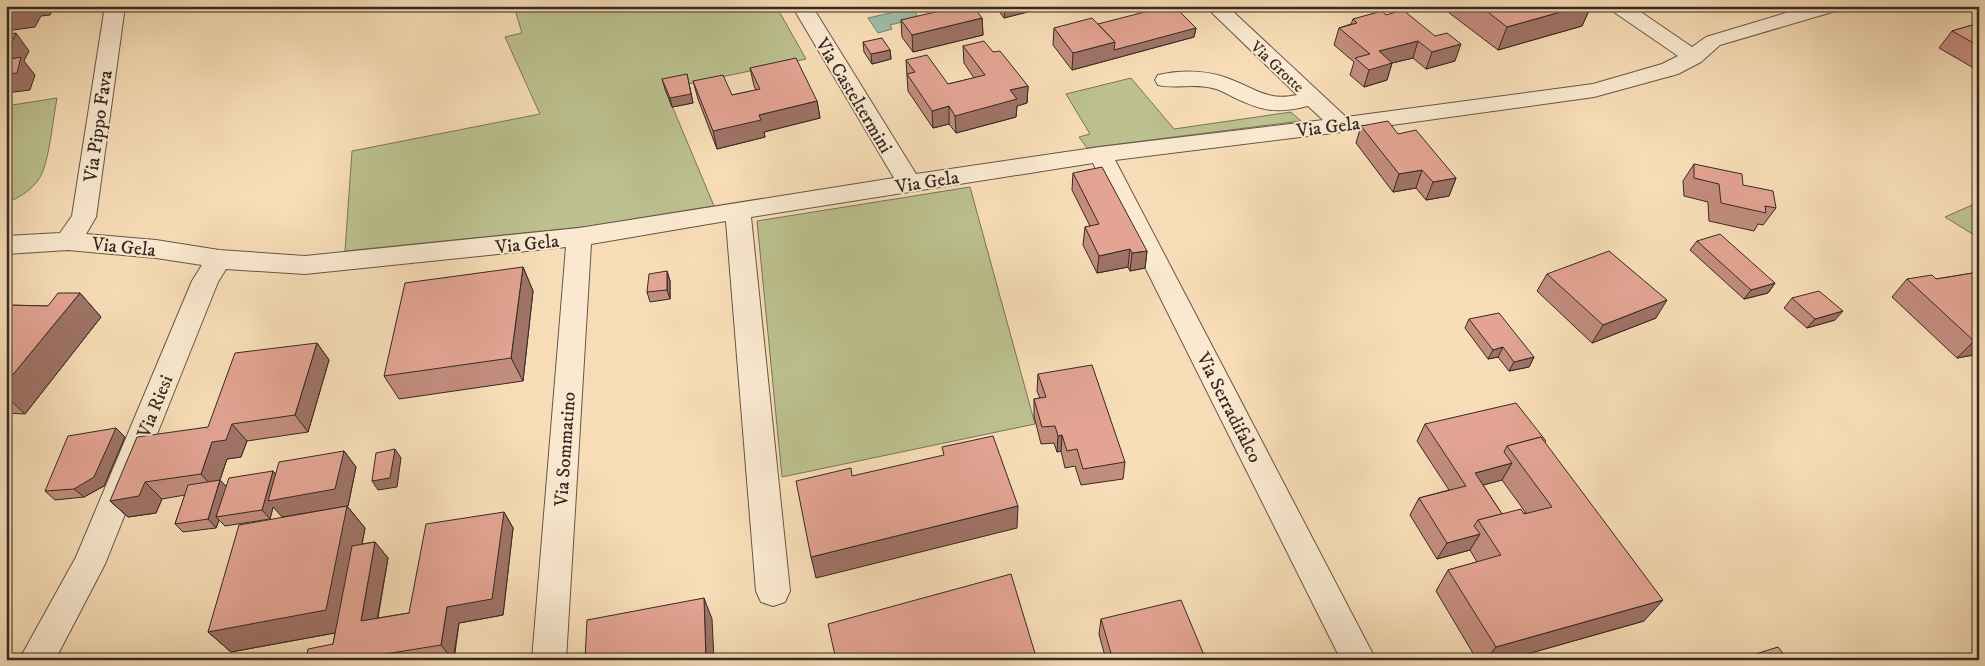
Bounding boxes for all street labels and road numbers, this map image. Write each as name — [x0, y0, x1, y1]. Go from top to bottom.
street label: Via Casteltermini — [810, 33, 897, 158]
street label: Via Grotte — [1246, 36, 1309, 97]
street label: Via Pippo Fava — [79, 69, 118, 185]
street label: Via Gela — [1294, 112, 1361, 143]
street label: Via Gela — [893, 166, 961, 199]
street label: Via Gela — [493, 230, 560, 259]
street label: Via Gela — [90, 233, 157, 262]
street label: Via Serradifalco — [1191, 348, 1266, 467]
street label: Via Riesi — [132, 372, 178, 442]
street label: Via Sommatino — [550, 391, 581, 508]

